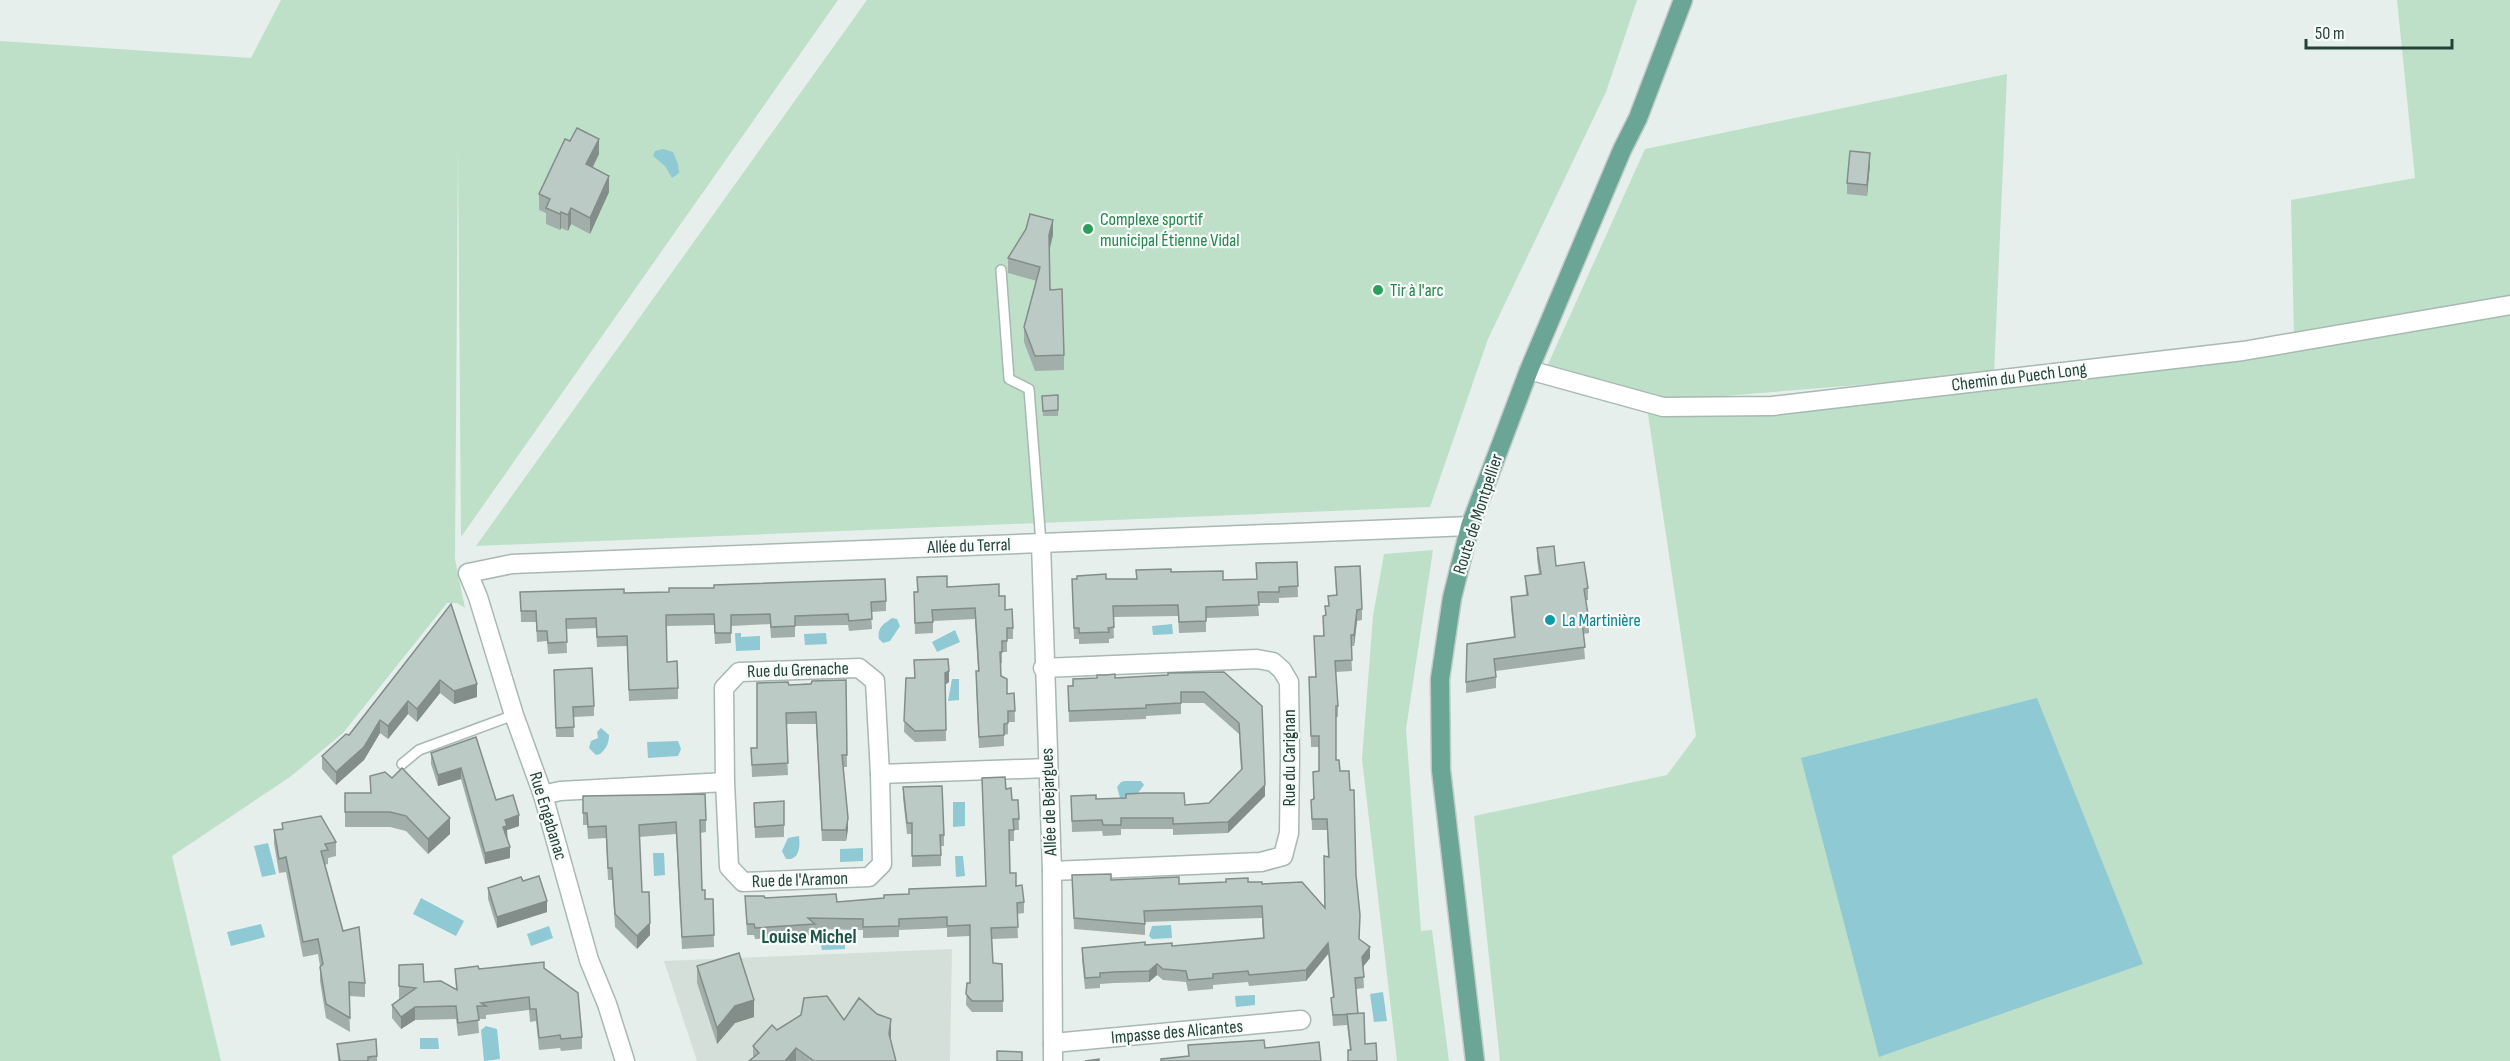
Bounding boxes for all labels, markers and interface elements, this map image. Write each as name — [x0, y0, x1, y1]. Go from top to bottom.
scale bar — [2306, 12, 2452, 50]
text: 50 m — [2315, 23, 2345, 44]
place label: Complexe sportif municipal Étienne Vidal — [1100, 209, 1240, 251]
marker: Complexe sportif municipal Étienne Vidal — [1081, 222, 1095, 236]
place label: Tir à l'arc — [1390, 280, 1444, 301]
marker: Tir à l'arc — [1371, 283, 1385, 297]
street label: Chemin du Puech Long — [1950, 358, 2088, 396]
street label: Route de Montpellier — [1449, 451, 1507, 577]
street label: Allée du Terral — [926, 534, 1011, 558]
place label: La Martinière — [1562, 610, 1641, 631]
marker: La Martinière — [1543, 613, 1557, 627]
street label: Rue du Grenache — [747, 658, 849, 682]
street label: Rue du Carignan — [1279, 709, 1300, 807]
street label: Allée de Bejargues — [1037, 748, 1061, 857]
street label: Rue Engabanac — [525, 769, 571, 863]
street label: Rue de l'Aramon — [752, 868, 848, 892]
district label: Louise Michel — [761, 925, 857, 949]
street label: Impasse des Alicantes — [1110, 1016, 1244, 1048]

